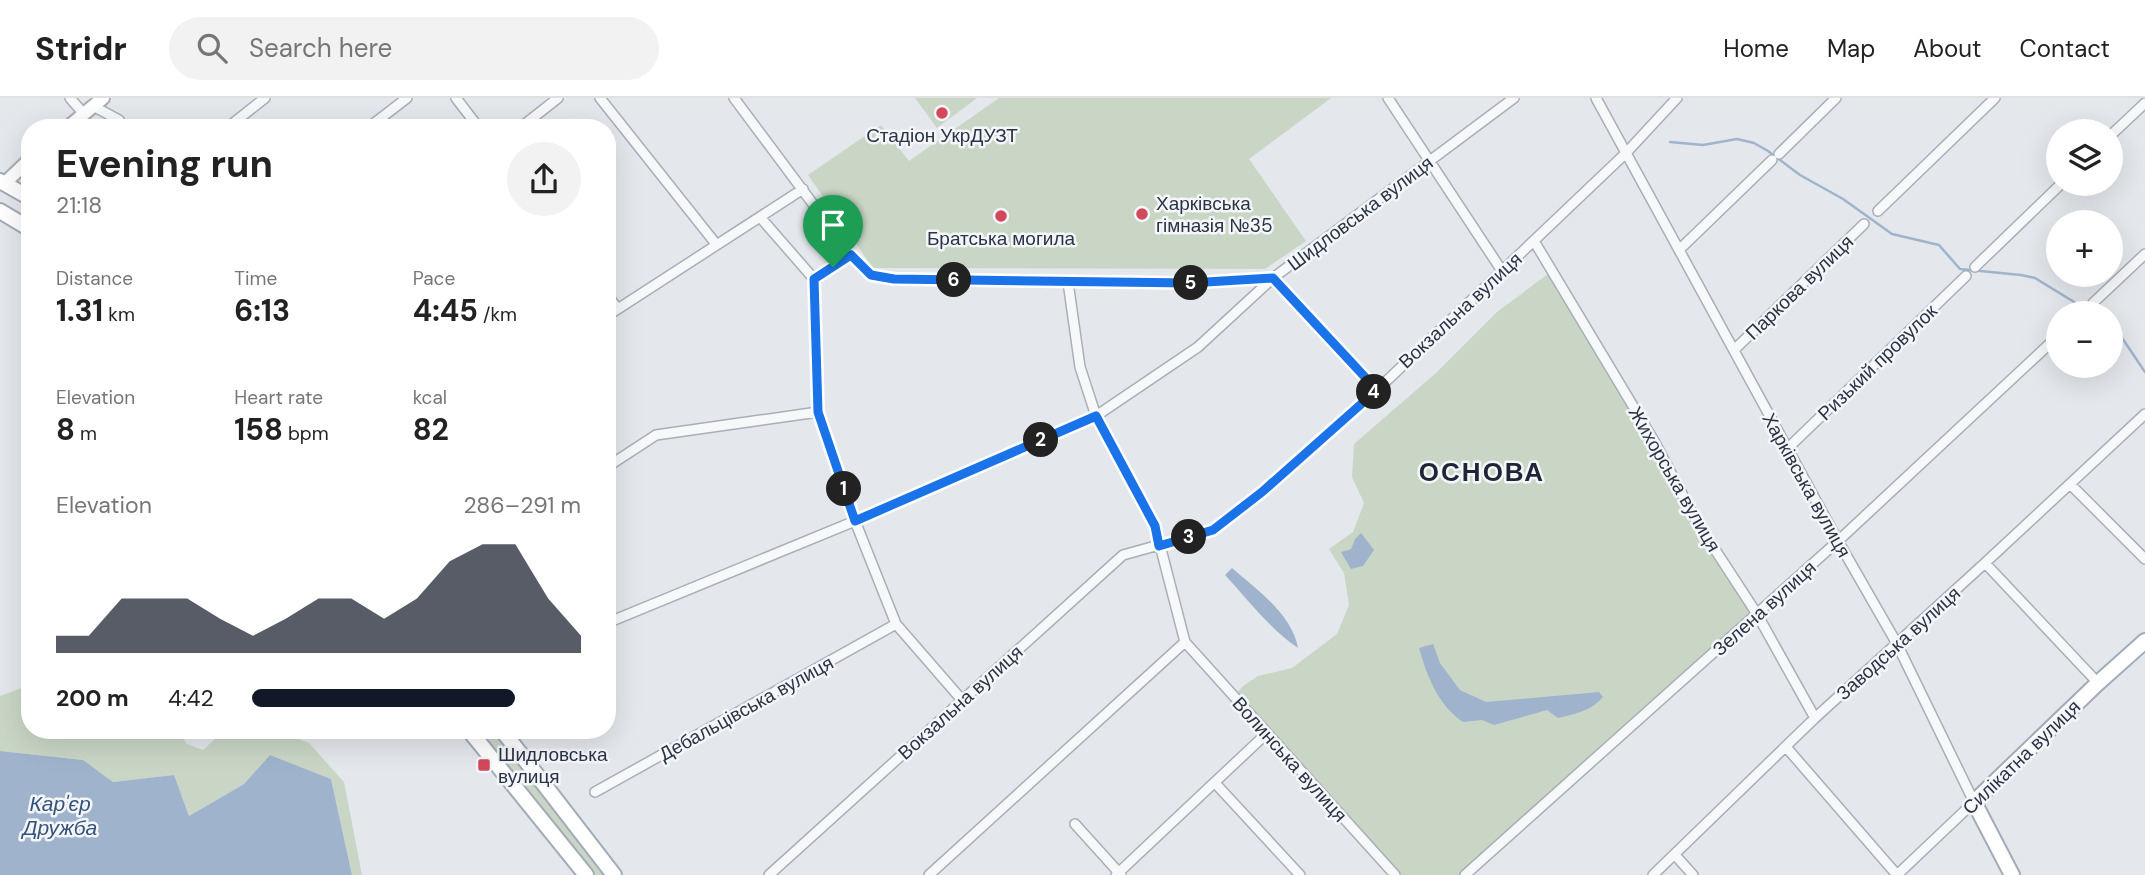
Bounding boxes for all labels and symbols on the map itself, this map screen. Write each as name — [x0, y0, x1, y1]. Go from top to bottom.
marker: Стадіон УкрДУЗТ — [934, 105, 950, 121]
place label: Стадіон УкрДУЗТ — [866, 123, 1018, 148]
street label: Шидловська вулиця — [1282, 150, 1438, 276]
place label: Харківська гімназія №35 — [1156, 191, 1273, 238]
pin — [803, 195, 863, 267]
marker: Харківська гімназія №35 — [1134, 206, 1150, 222]
marker: Братська могила — [993, 208, 1009, 224]
place label: Братська могила — [927, 226, 1076, 251]
street label: Паркова вулиця — [1740, 229, 1859, 345]
street label: Вокзальна вулиця — [1393, 247, 1527, 374]
pin: 6 — [936, 262, 972, 298]
pin: 5 — [1174, 266, 1208, 300]
street label: Ризький провулок — [1812, 298, 1943, 426]
pin: 4 — [1356, 374, 1392, 410]
street label: Жихорська вулиця — [1623, 402, 1726, 557]
street label: Харківська вулиця — [1756, 409, 1857, 562]
pin: 2 — [1024, 422, 1058, 458]
district label: ОСНОВА — [1419, 455, 1545, 489]
pin: 1 — [826, 472, 862, 506]
pin: 3 — [1172, 520, 1206, 555]
street label: Зелена вулиця — [1707, 555, 1821, 661]
street label: Заводська вулиця — [1831, 581, 1966, 706]
street label: Вокзальна вулиця — [893, 640, 1028, 765]
street label: Дебальцівська вулиця — [655, 650, 838, 767]
street label: Волинська вулиця — [1227, 691, 1353, 827]
street label: Силікатна вулиця — [1957, 695, 2086, 820]
place label: Шидловська вулиця — [498, 742, 608, 789]
marker: Шидловська вулиця — [476, 757, 492, 773]
water label: Кар'єр Дружба — [21, 790, 97, 842]

